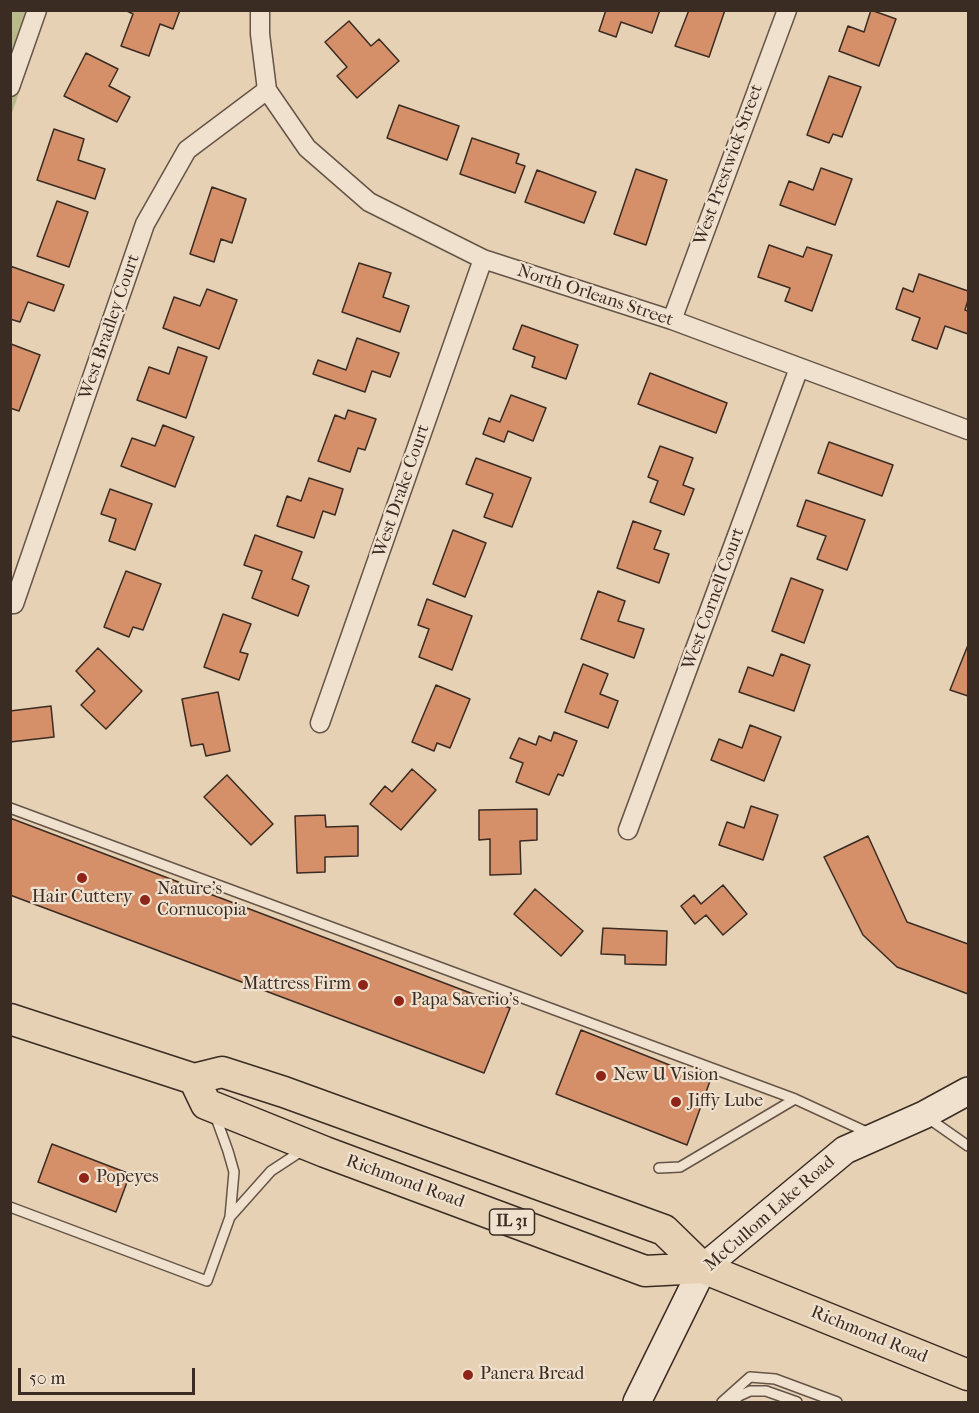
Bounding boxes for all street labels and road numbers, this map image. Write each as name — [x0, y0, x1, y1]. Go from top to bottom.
street label: West Prestwick Street — [690, 82, 768, 248]
street label: West Bradley Court — [75, 252, 145, 402]
street label: North Orleans Street — [514, 261, 676, 331]
street label: West Drake Court — [369, 422, 435, 560]
street label: West Cornell Court — [678, 525, 750, 673]
street label: Richmond Road — [343, 1151, 467, 1213]
street label: McCullom Lake Road — [701, 1152, 839, 1276]
road number: IL 31 — [490, 1209, 534, 1235]
street label: Richmond Road — [807, 1302, 931, 1368]

